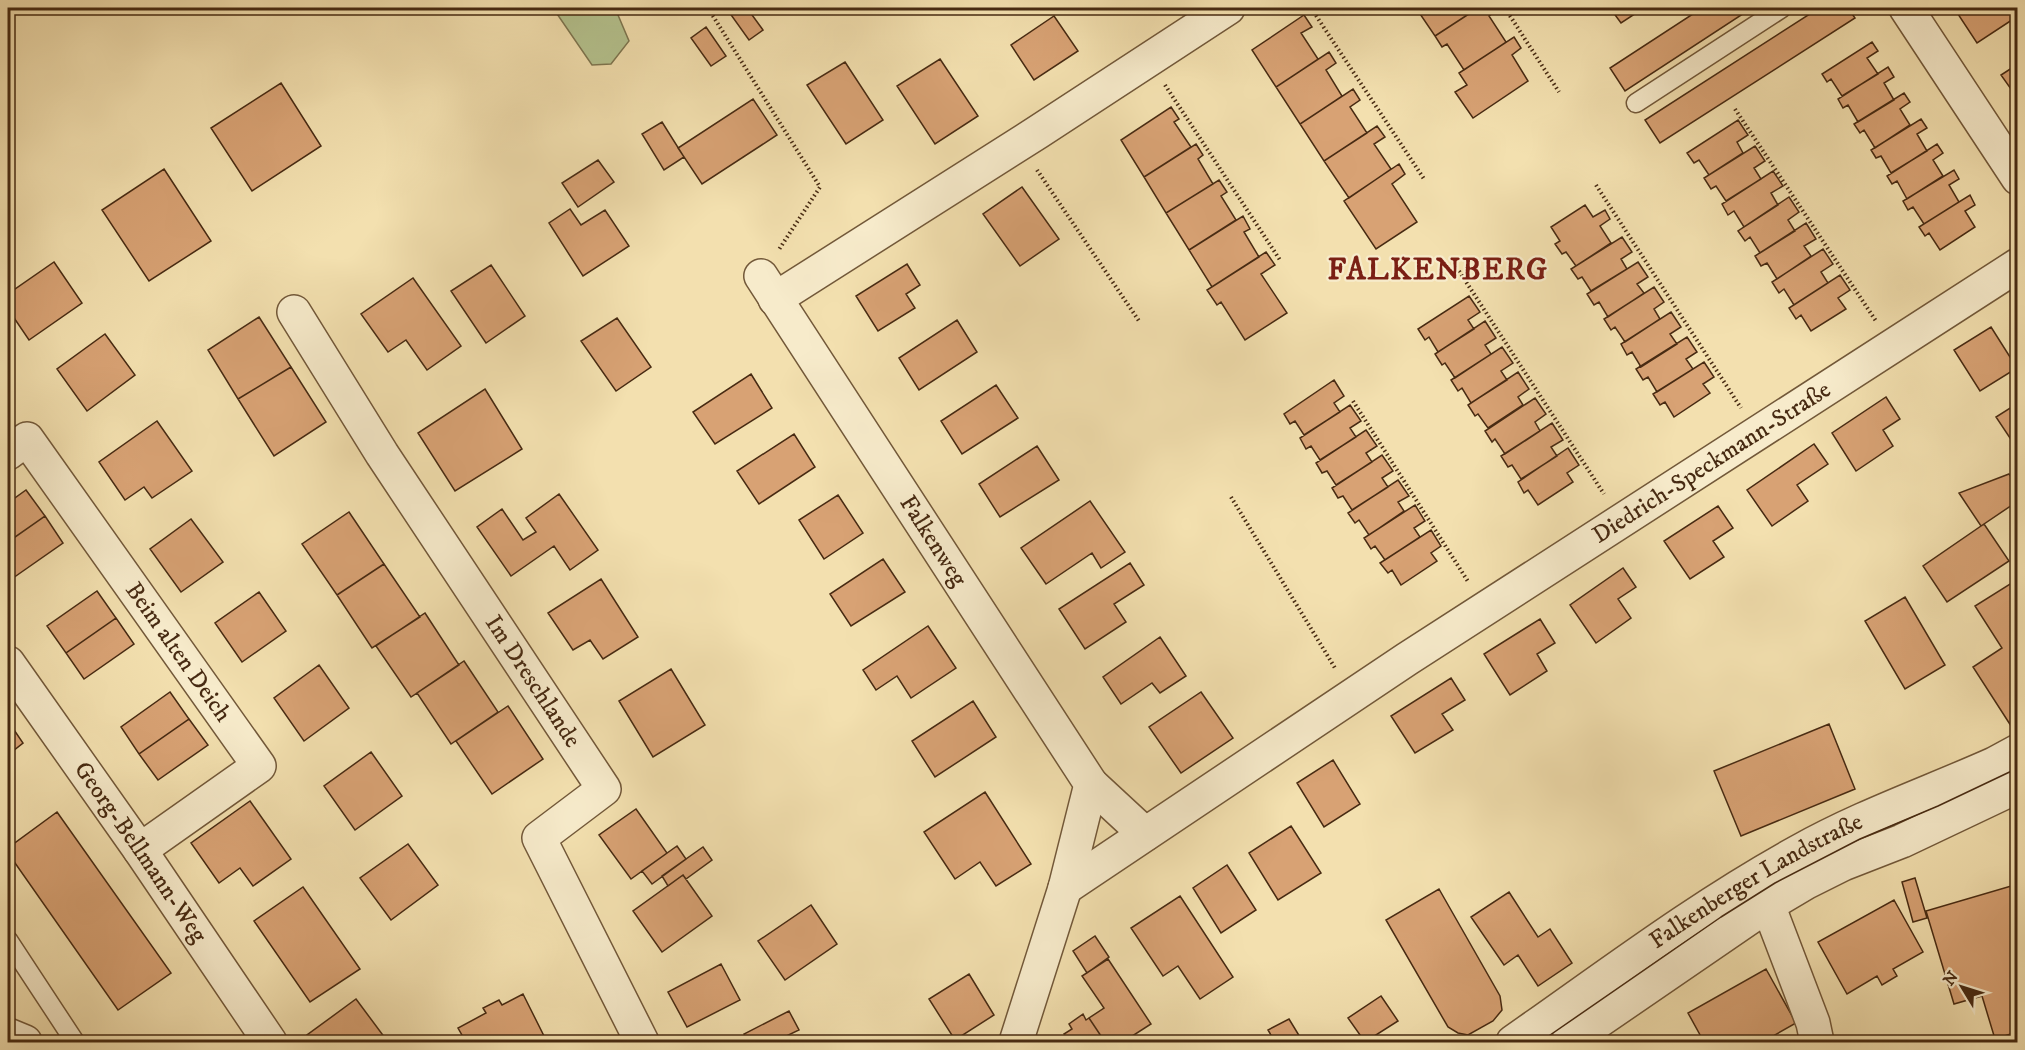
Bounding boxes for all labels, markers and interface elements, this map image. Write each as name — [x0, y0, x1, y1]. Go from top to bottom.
district label: FALKENBERG — [1327, 252, 1549, 289]
street label: Diedrich-Speckmann-Straße — [1587, 375, 1836, 550]
street label: Falkenweg — [893, 490, 974, 592]
street label: Beim alten Deich — [119, 577, 238, 728]
street label: Im Dreschlande — [478, 610, 587, 753]
street label: Georg-Bellmann-Weg — [67, 756, 214, 949]
street label: Falkenberger Landstraße — [1644, 807, 1867, 956]
north arrow — [1932, 957, 1992, 1017]
text: N — [1939, 967, 1963, 990]

